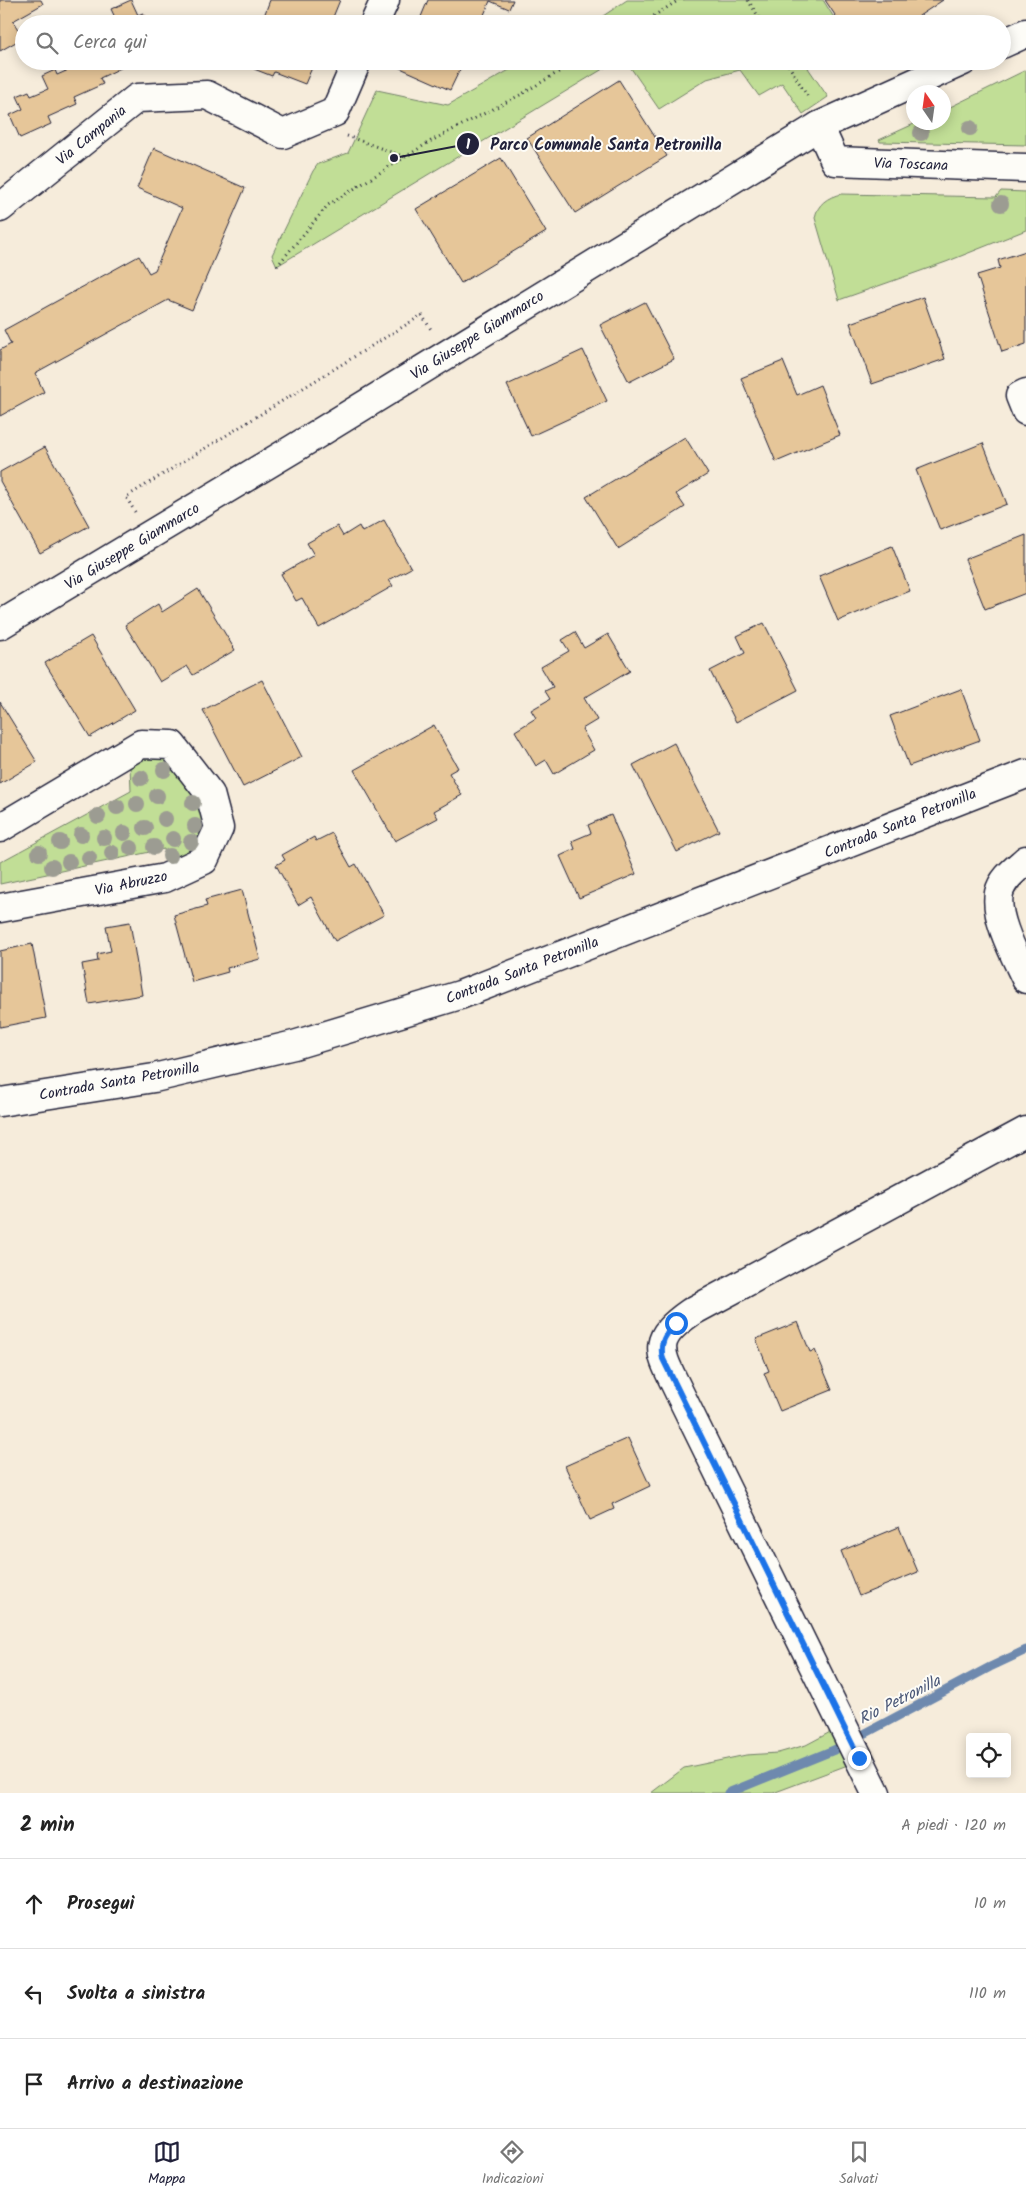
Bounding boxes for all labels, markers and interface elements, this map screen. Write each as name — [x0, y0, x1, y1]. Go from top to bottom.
search box — [15, 15, 1011, 70]
text: Cerca qui — [73, 28, 147, 58]
icon: search — [33, 29, 61, 57]
north arrow — [906, 85, 951, 130]
street label: Via Campania — [51, 100, 132, 172]
callout: Parco Comunale Santa Petronilla — [455, 128, 731, 159]
text: 1 — [466, 133, 471, 157]
text: Parco Comunale Santa Petronilla — [490, 133, 722, 158]
street label: Via Toscana — [873, 152, 949, 178]
street label: Via Giuseppe Giammarco — [406, 285, 549, 387]
street label: Via Giuseppe Giammarco — [60, 497, 205, 597]
street label: Contrada Santa Petronilla — [821, 782, 980, 865]
street label: Via Abruzzo — [93, 865, 170, 903]
street label: Contrada Santa Petronilla — [442, 931, 602, 1011]
street label: Contrada Santa Petronilla — [37, 1056, 201, 1108]
route start — [665, 1312, 688, 1335]
water label: Rio Petronilla — [854, 1668, 946, 1732]
map controls — [966, 1733, 1011, 1778]
button: locate — [966, 1733, 1011, 1778]
route end — [848, 1747, 871, 1770]
text: 2 min — [20, 1809, 75, 1842]
text: A piedi · 120 m — [901, 1813, 1006, 1838]
text: Prosegui — [67, 1889, 134, 1919]
icon: ahead — [20, 1890, 48, 1918]
text: 10 m — [974, 1891, 1006, 1916]
text: Svolta a sinistra — [67, 1979, 205, 2009]
icon: left — [20, 1980, 48, 2008]
text: 110 m — [969, 1981, 1006, 2006]
text: Arrivo a destinazione — [67, 2069, 243, 2099]
icon: arrive — [20, 2070, 48, 2098]
tab: Mappa — [148, 2138, 186, 2190]
tab: Indicazioni — [482, 2138, 543, 2190]
tab: Salvati — [839, 2138, 878, 2190]

